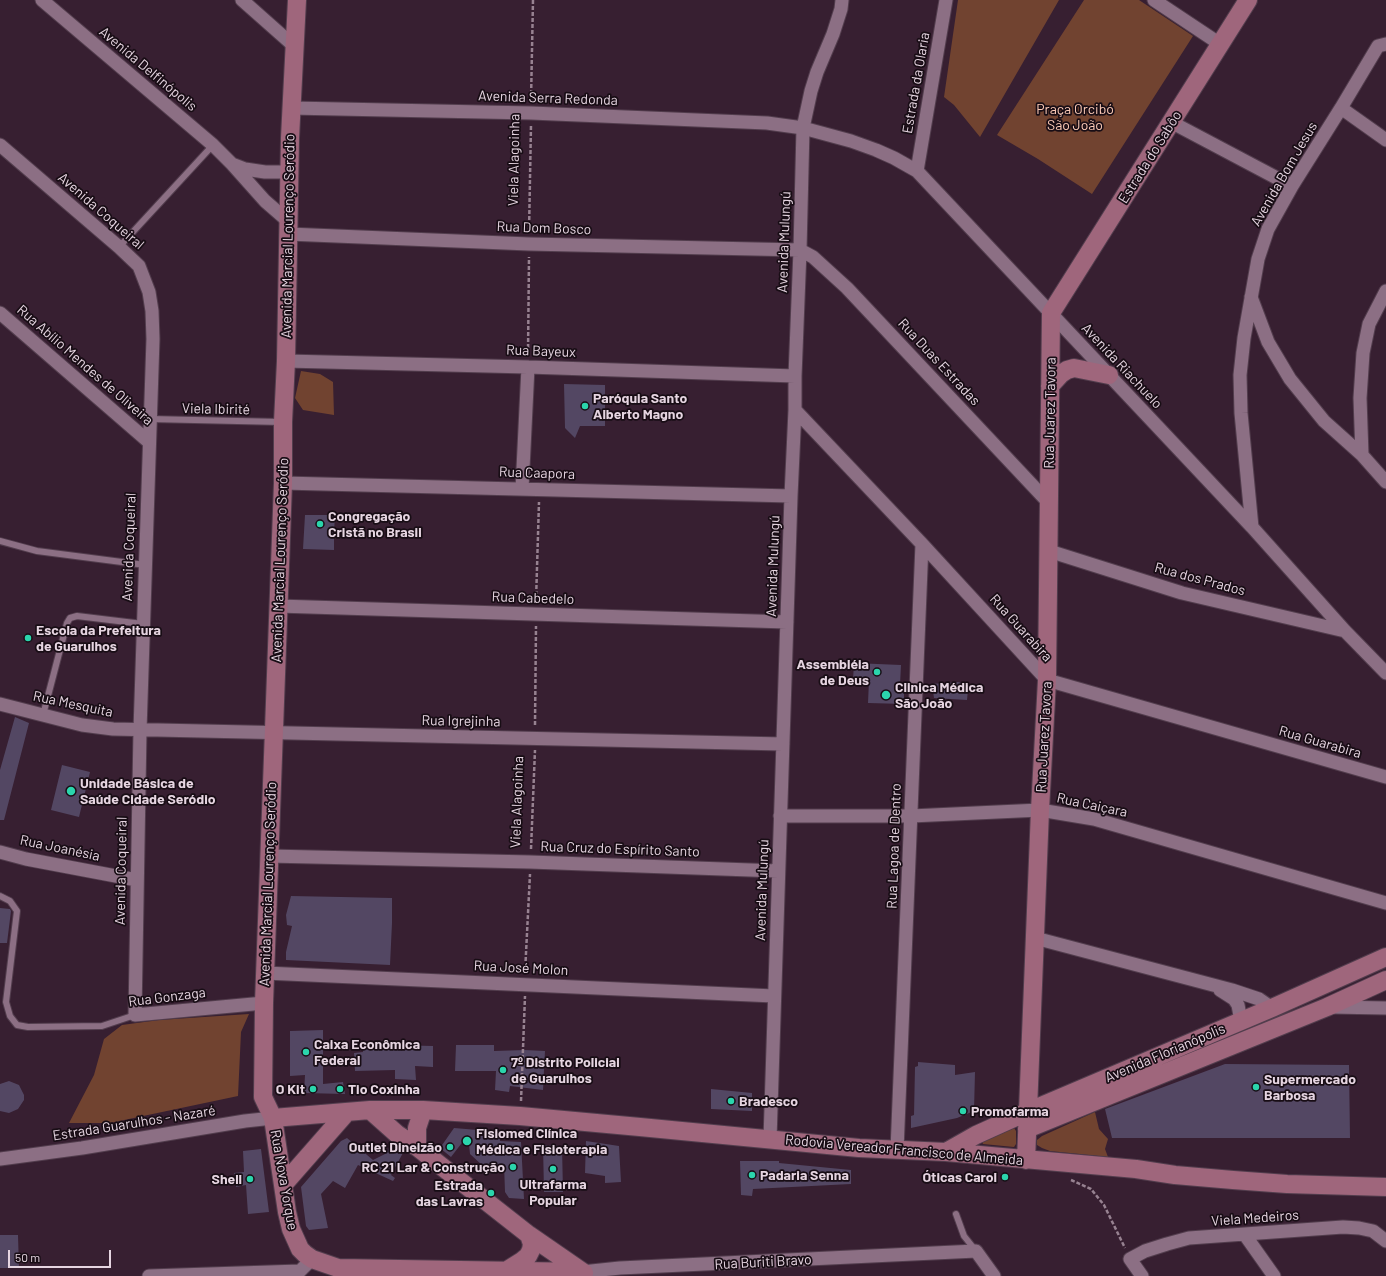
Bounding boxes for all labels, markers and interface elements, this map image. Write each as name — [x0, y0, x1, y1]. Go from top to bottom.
street label: Avenida Delfinópolis — [96, 23, 200, 115]
street label: Estrada da Olaria — [899, 31, 933, 135]
street label: Avenida Serra Redonda — [478, 87, 618, 109]
park label: Praça Orcibó São João — [1036, 101, 1114, 134]
street label: Estrada do Sabôo — [1115, 108, 1185, 206]
street label: Viela Alagoinha — [505, 114, 523, 206]
street label: Avenida Bom Jesus — [1247, 119, 1321, 229]
street label: Avenida Marcial Lourenço Seródio — [278, 134, 298, 338]
street label: Avenida Coqueiral — [55, 169, 147, 253]
street label: Avenida Mulungú — [774, 191, 794, 293]
street label: Rua Dom Bosco — [496, 218, 592, 238]
street label: Rua Abílio Mendes de Oliveira — [14, 301, 156, 429]
street label: Rua Duas Estradas — [894, 315, 984, 409]
street label: Avenida Riachuelo — [1078, 320, 1166, 412]
street label: Rua Bayeux — [506, 341, 576, 361]
street label: Rua Juarez Tavora — [1041, 357, 1059, 469]
place label: Paróquia Santo Alberto Magno — [593, 390, 687, 422]
street label: Viela Ibirité — [182, 400, 250, 418]
marker: Paróquia Santo Alberto Magno — [580, 401, 590, 411]
street label: Avenida Marcial Lourenço Seródio — [268, 457, 292, 663]
street label: Rua Caapora — [499, 463, 575, 483]
street label: Avenida Coqueiral — [119, 492, 139, 602]
place label: Congregação Cristã no Brasil — [328, 508, 422, 540]
street label: Avenida Mulungú — [763, 515, 783, 617]
marker: Congregação Cristã no Brasil — [315, 519, 325, 529]
street label: Rua dos Prados — [1153, 559, 1247, 599]
street label: Rua Cabedelo — [491, 588, 575, 608]
street label: Rua Guarabira — [986, 591, 1056, 665]
place label: Escola da Prefeitura de Guarulhos — [36, 622, 161, 654]
marker: Escola da Prefeitura de Guarulhos — [23, 633, 33, 643]
place label: Assembléia de Deus — [796, 656, 869, 688]
marker: Assembléia de Deus — [872, 667, 882, 677]
place label: Clinica Médica São João — [895, 679, 983, 712]
street label: Rua Juarez Tavora — [1033, 681, 1055, 793]
street label: Rua Mesquita — [32, 687, 114, 721]
marker: Clinica Médica São João — [880, 689, 892, 701]
street label: Rua Igrejinha — [421, 712, 501, 730]
street label: Rua Guarabira — [1277, 722, 1363, 762]
street label: Viela Alagoinha — [507, 756, 527, 848]
place label: Unidade Básica de Saúde Cidade Seródio — [80, 775, 216, 808]
street label: Avenida Marcial Lourenço Seródio — [256, 781, 280, 987]
street label: Rua Lagoa de Dentro — [883, 783, 905, 909]
marker: Unidade Básica de Saúde Cidade Seródio — [65, 785, 77, 797]
street label: Rua Caiçara — [1055, 789, 1129, 821]
street label: Avenida Coqueiral — [112, 817, 130, 925]
street label: Rua Joanésia — [19, 831, 101, 865]
street label: Rua Cruz do Espírito Santo — [540, 838, 700, 860]
street label: Avenida Mulungú — [752, 839, 772, 941]
street label: Rua José Molon — [473, 957, 569, 979]
street label: Rua Gonzaga — [127, 984, 207, 1010]
street label: Avenida Florianópolis — [1102, 1020, 1228, 1086]
place label: Caixa Econômica Federal — [314, 1036, 420, 1068]
marker: Caixa Econômica Federal — [301, 1047, 311, 1057]
place label: 7º Distrito Policial de Guarulhos — [511, 1054, 620, 1086]
marker: 7º Distrito Policial de Guarulhos — [498, 1065, 508, 1075]
place label: Supermercado Barbosa — [1264, 1071, 1356, 1104]
place label: O Kit — [276, 1081, 305, 1097]
place label: Tio Coxinha — [348, 1081, 420, 1097]
marker: Supermercado Barbosa — [1251, 1082, 1261, 1092]
marker: O Kit — [308, 1084, 318, 1094]
marker: Tio Coxinha — [335, 1084, 345, 1094]
place label: Bradesco — [739, 1093, 798, 1109]
marker: Bradesco — [726, 1096, 736, 1106]
street label: Estrada Guarulhos - Nazaré — [51, 1102, 217, 1144]
place label: Promofarma — [971, 1103, 1049, 1119]
marker: Promofarma — [958, 1106, 968, 1116]
place label: Fisiomed Clínica Médica e Fisioterapia — [476, 1125, 607, 1158]
street label: Rua Nova Yorque — [267, 1129, 301, 1231]
street label: Rodovia Vereador Francisco de Almeida — [784, 1131, 1024, 1169]
marker: Fisiomed Clínica Médica e Fisioterapia — [461, 1135, 473, 1147]
place label: Outlet Dineizão — [349, 1139, 442, 1155]
marker: Outlet Dineizão — [445, 1142, 455, 1152]
place label: RC 21 Lar & Construção — [361, 1159, 505, 1175]
marker: RC 21 Lar & Construção — [508, 1162, 518, 1172]
marker: Ultrafarma Popular — [548, 1164, 558, 1174]
place label: Padaria Senna — [760, 1167, 849, 1183]
place label: Óticas Carol — [922, 1169, 997, 1185]
marker: Padaria Senna — [747, 1170, 757, 1180]
place label: Shell — [212, 1171, 242, 1187]
marker: Óticas Carol — [1000, 1172, 1010, 1182]
marker: Shell — [245, 1174, 255, 1184]
place label: Ultrafarma Popular — [519, 1176, 587, 1208]
place label: Estrada das Lavras — [416, 1177, 483, 1210]
marker: Estrada das Lavras — [486, 1188, 496, 1198]
street label: Viela Medeiros — [1211, 1207, 1299, 1229]
scale bar — [10, 1242, 113, 1268]
text: 50 m — [15, 1250, 40, 1264]
street label: Rua Buriti Bravo — [714, 1251, 812, 1273]

